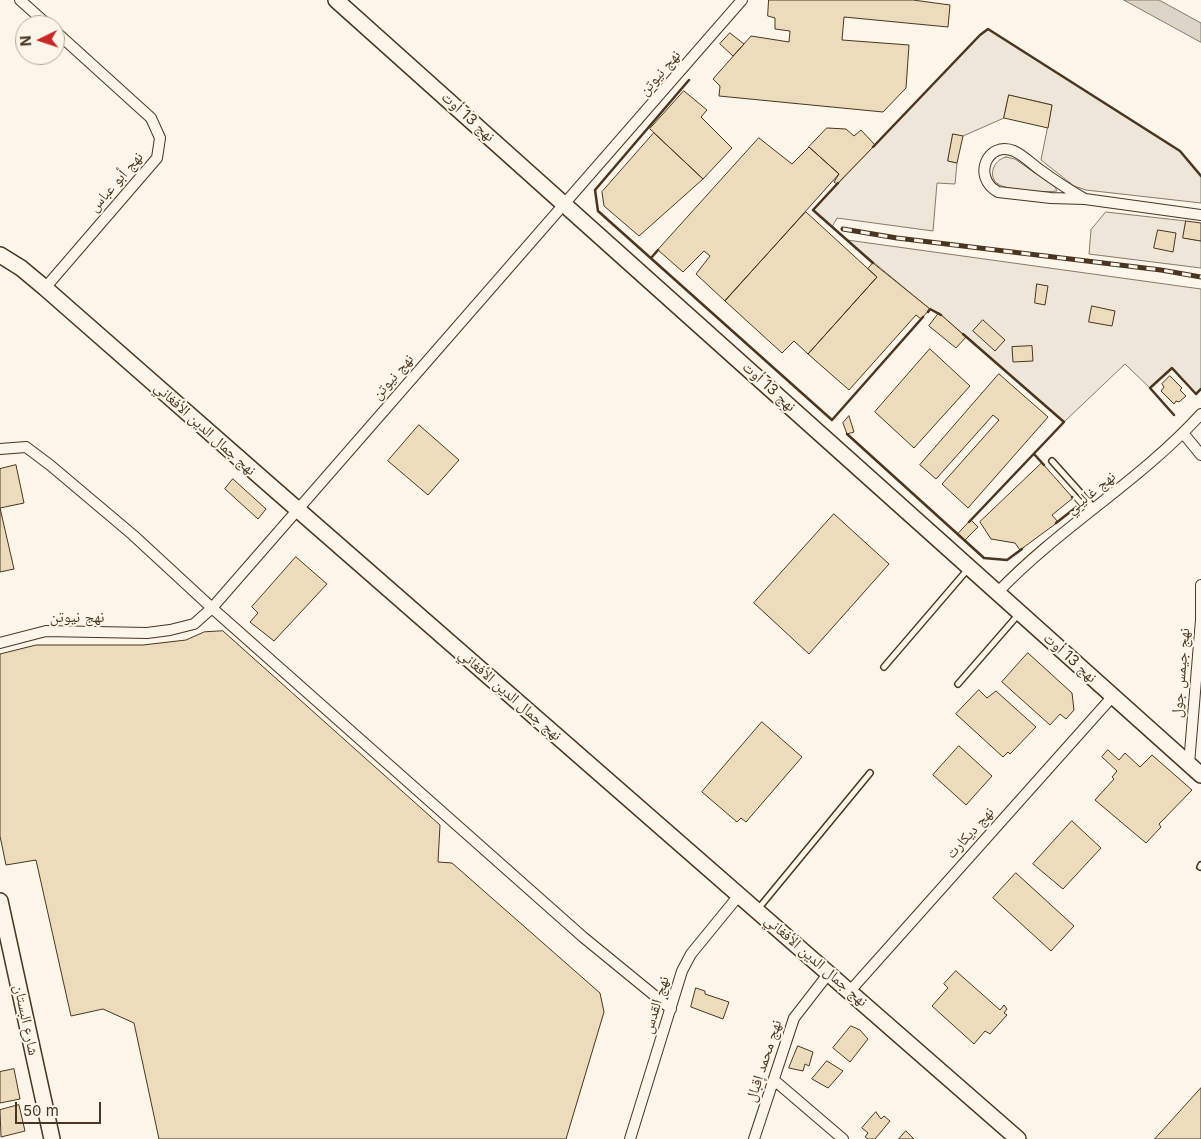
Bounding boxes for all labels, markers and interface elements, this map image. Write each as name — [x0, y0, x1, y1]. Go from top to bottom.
north arrow — [15, 15, 65, 65]
text: N — [17, 35, 34, 47]
street label: نهج نيوتن — [635, 47, 685, 99]
street label: نهج 13 أوت — [438, 88, 498, 146]
street label: نهج أبو عباس — [85, 148, 147, 216]
street label: نهج نيوتن — [368, 351, 418, 403]
street label: نهج 13 أوت — [739, 358, 799, 416]
street label: نهج جمال الدين الأفغاني — [150, 379, 260, 479]
street label: نهج غاليلي — [1063, 468, 1119, 518]
street label: نهج نيوتن — [50, 608, 104, 626]
street label: نهج جيمس جول — [1168, 627, 1194, 719]
street label: نهج 13 أوت — [1040, 629, 1100, 687]
street label: نهج جمال الدين الأفغاني — [455, 645, 565, 745]
street label: نهج ديكارت — [942, 803, 998, 863]
street label: نهج جمال الدين الأفغاني — [761, 911, 871, 1011]
street label: نهج القدس — [639, 974, 673, 1036]
street label: شارع البستان — [10, 983, 42, 1057]
street label: نهج محمد إقبال — [742, 1018, 786, 1104]
scale bar — [18, 1092, 104, 1124]
text: 50 m — [23, 1101, 59, 1120]

